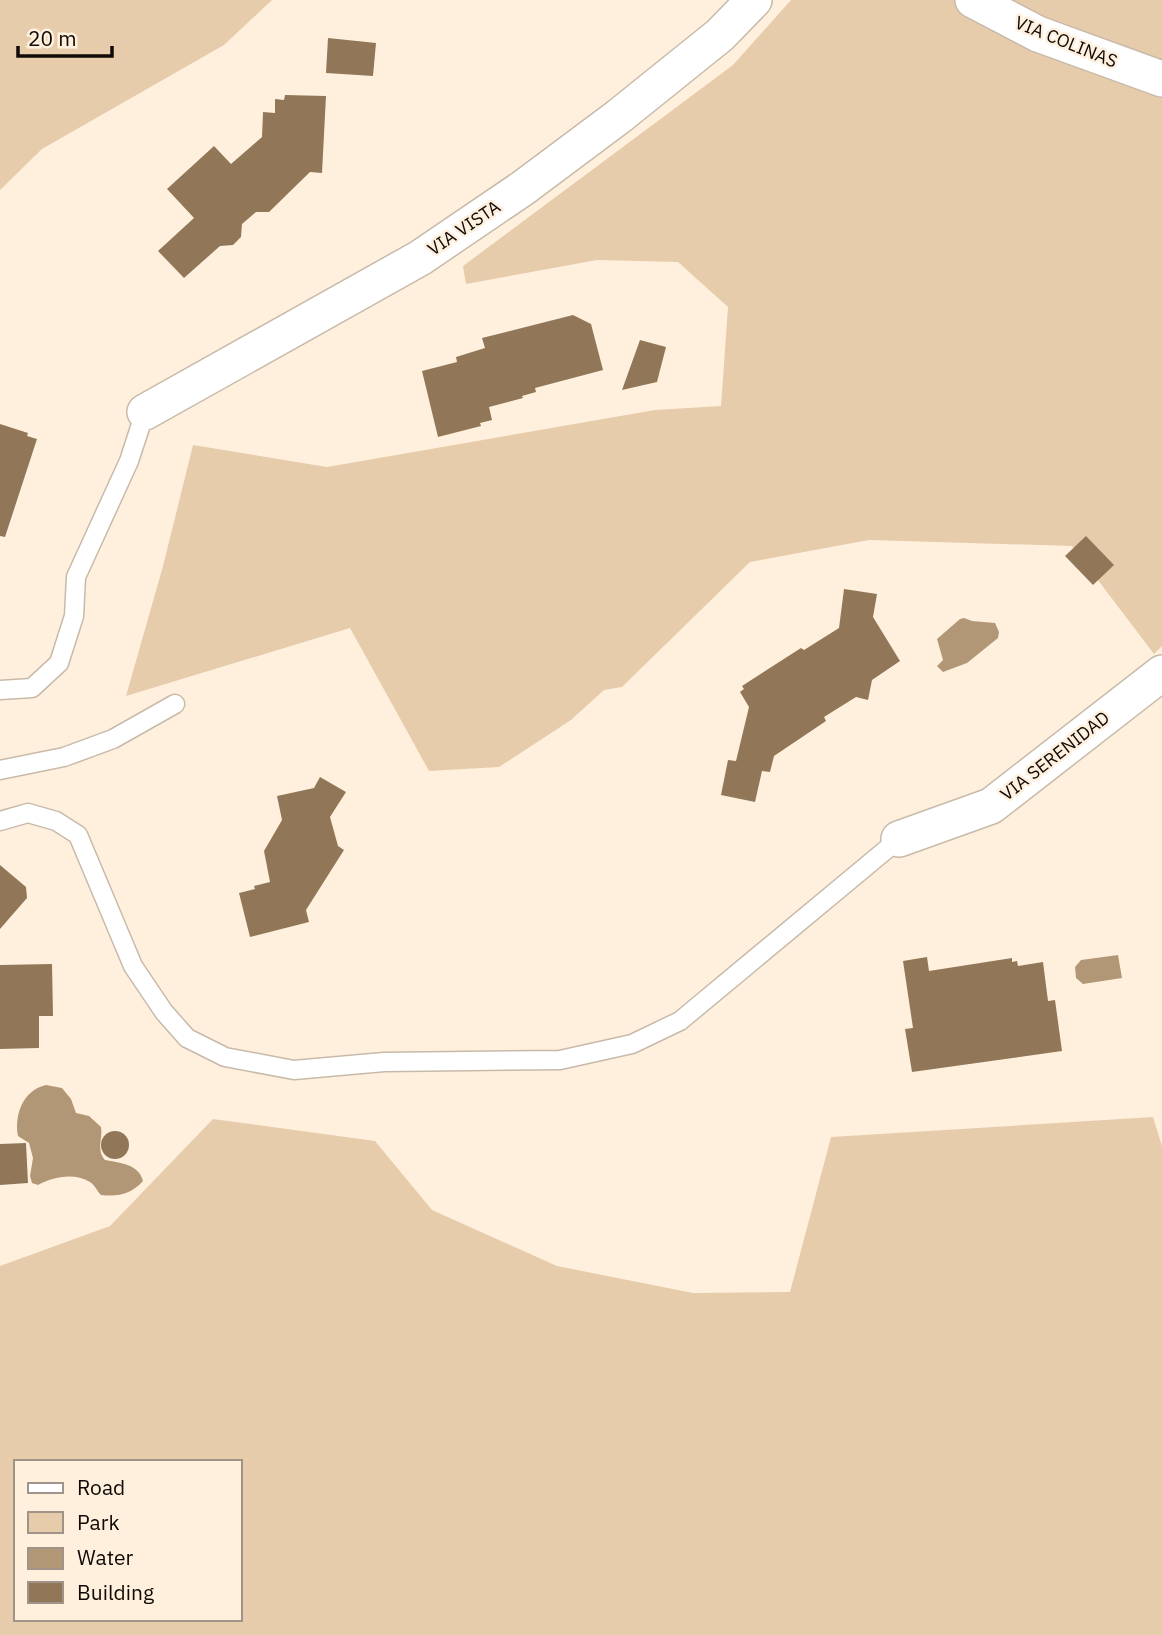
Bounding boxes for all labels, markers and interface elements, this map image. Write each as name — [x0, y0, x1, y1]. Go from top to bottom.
street label: VIA COLINAS — [1012, 11, 1121, 73]
scale bar — [18, 14, 112, 58]
text: 20 m — [28, 24, 77, 52]
street label: VIA VISTA — [423, 195, 505, 260]
street label: VIA SERENIDAD — [995, 706, 1114, 805]
legend — [14, 1460, 242, 1621]
text: Road — [77, 1473, 125, 1501]
text: Park — [77, 1508, 120, 1536]
text: Water — [77, 1543, 134, 1571]
text: Building — [77, 1578, 154, 1606]

